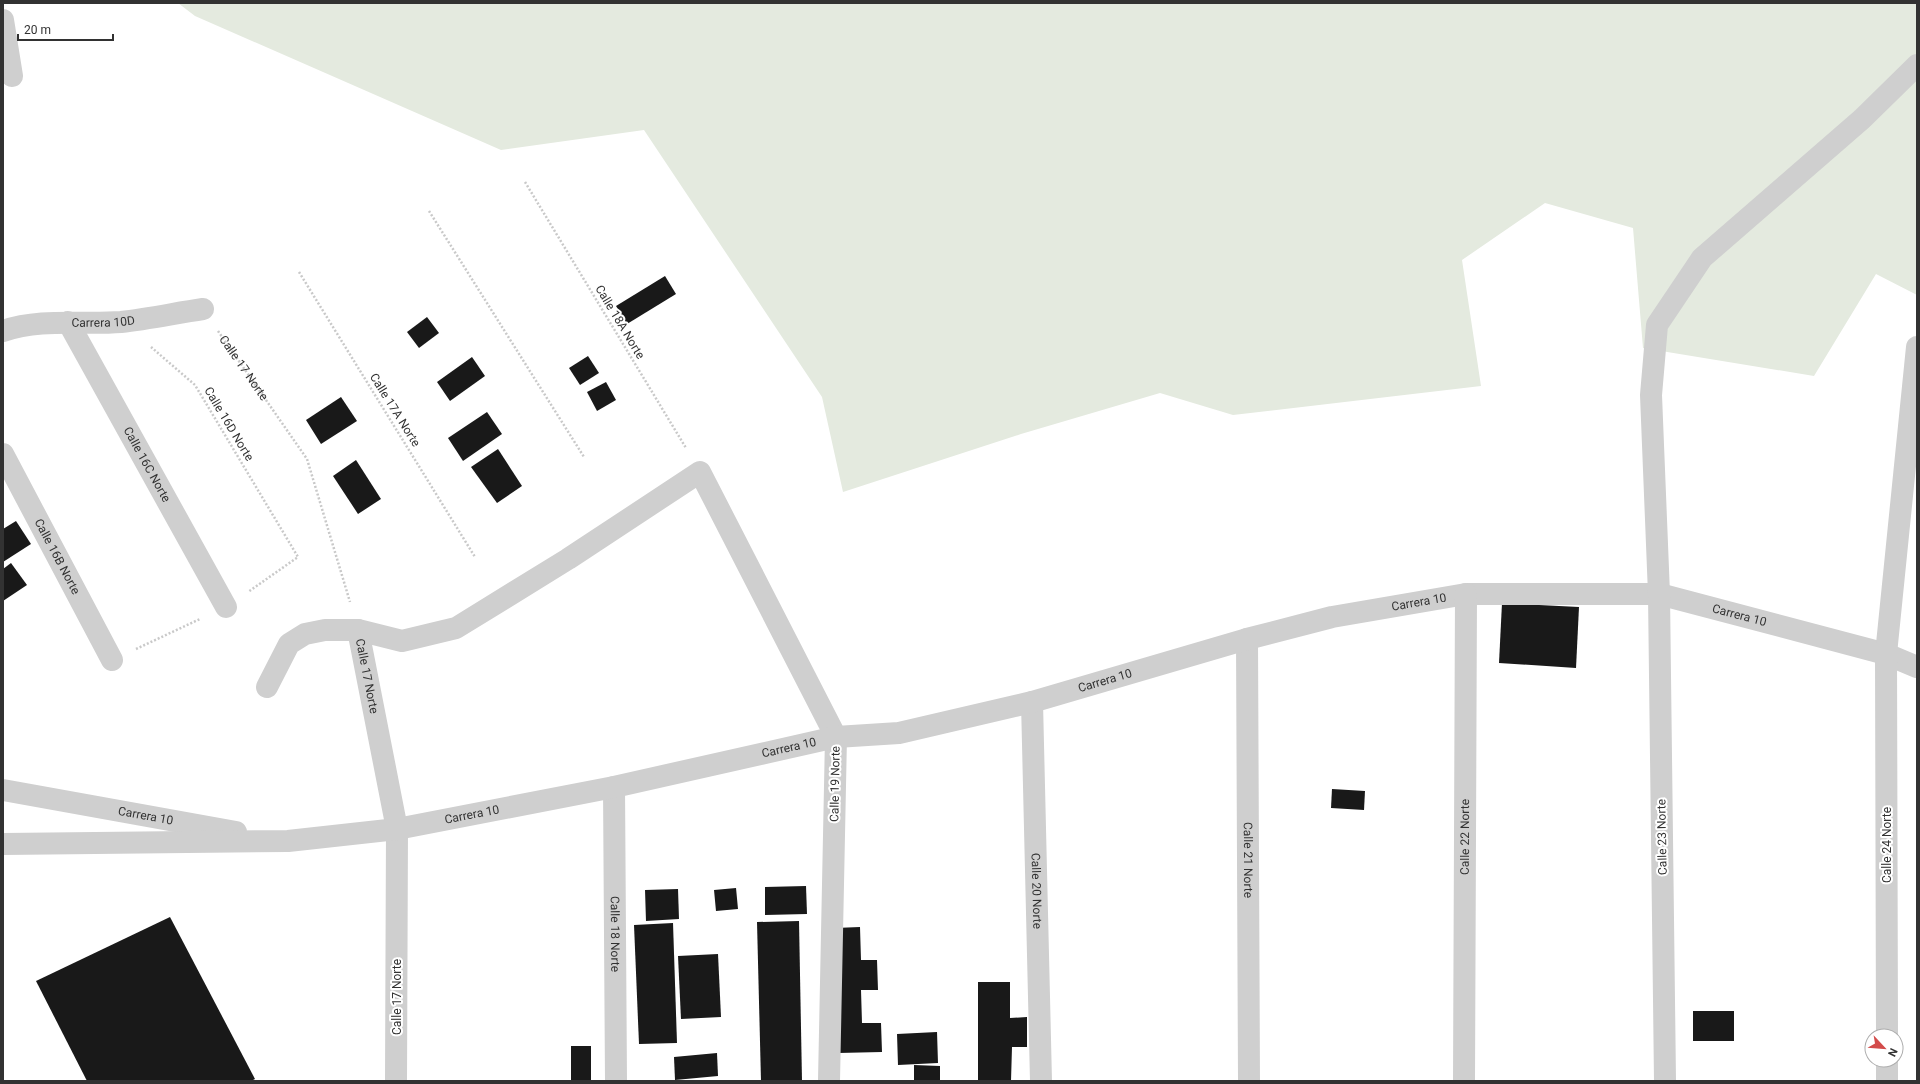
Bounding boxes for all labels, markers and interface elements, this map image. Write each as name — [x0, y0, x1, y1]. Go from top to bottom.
scale bar — [18, 16, 113, 42]
text: 20 m — [24, 23, 51, 37]
street label: Calle 18A Norte — [592, 282, 648, 362]
street label: Carrera 10D — [71, 313, 136, 330]
street label: Calle 17 Norte — [216, 333, 271, 403]
street label: Calle 17A Norte — [367, 371, 423, 449]
street label: Calle 16D Norte — [201, 384, 257, 464]
street label: Calle 16C Norte — [121, 424, 173, 505]
street label: Calle 16B Norte — [32, 516, 83, 597]
street label: Carrera 10 — [1390, 590, 1448, 614]
street label: Carrera 10 — [1711, 601, 1768, 629]
street label: Calle 17 Norte — [353, 637, 381, 715]
street label: Carrera 10 — [1076, 666, 1134, 695]
street label: Carrera 10 — [760, 735, 818, 761]
street label: Calle 19 Norte — [827, 746, 843, 822]
street label: Calle 22 Norte — [1458, 799, 1472, 875]
street label: Calle 23 Norte — [1654, 799, 1670, 875]
street label: Carrera 10 — [443, 802, 501, 827]
street label: Carrera 10 — [117, 804, 175, 828]
street label: Calle 24 Norte — [1880, 807, 1894, 883]
street label: Calle 21 Norte — [1241, 822, 1255, 898]
street label: Calle 20 Norte — [1029, 853, 1044, 929]
street label: Calle 18 Norte — [608, 896, 622, 972]
street label: Calle 17 Norte — [390, 959, 404, 1035]
north arrow — [1864, 1028, 1904, 1068]
text: N — [1885, 1046, 1900, 1059]

